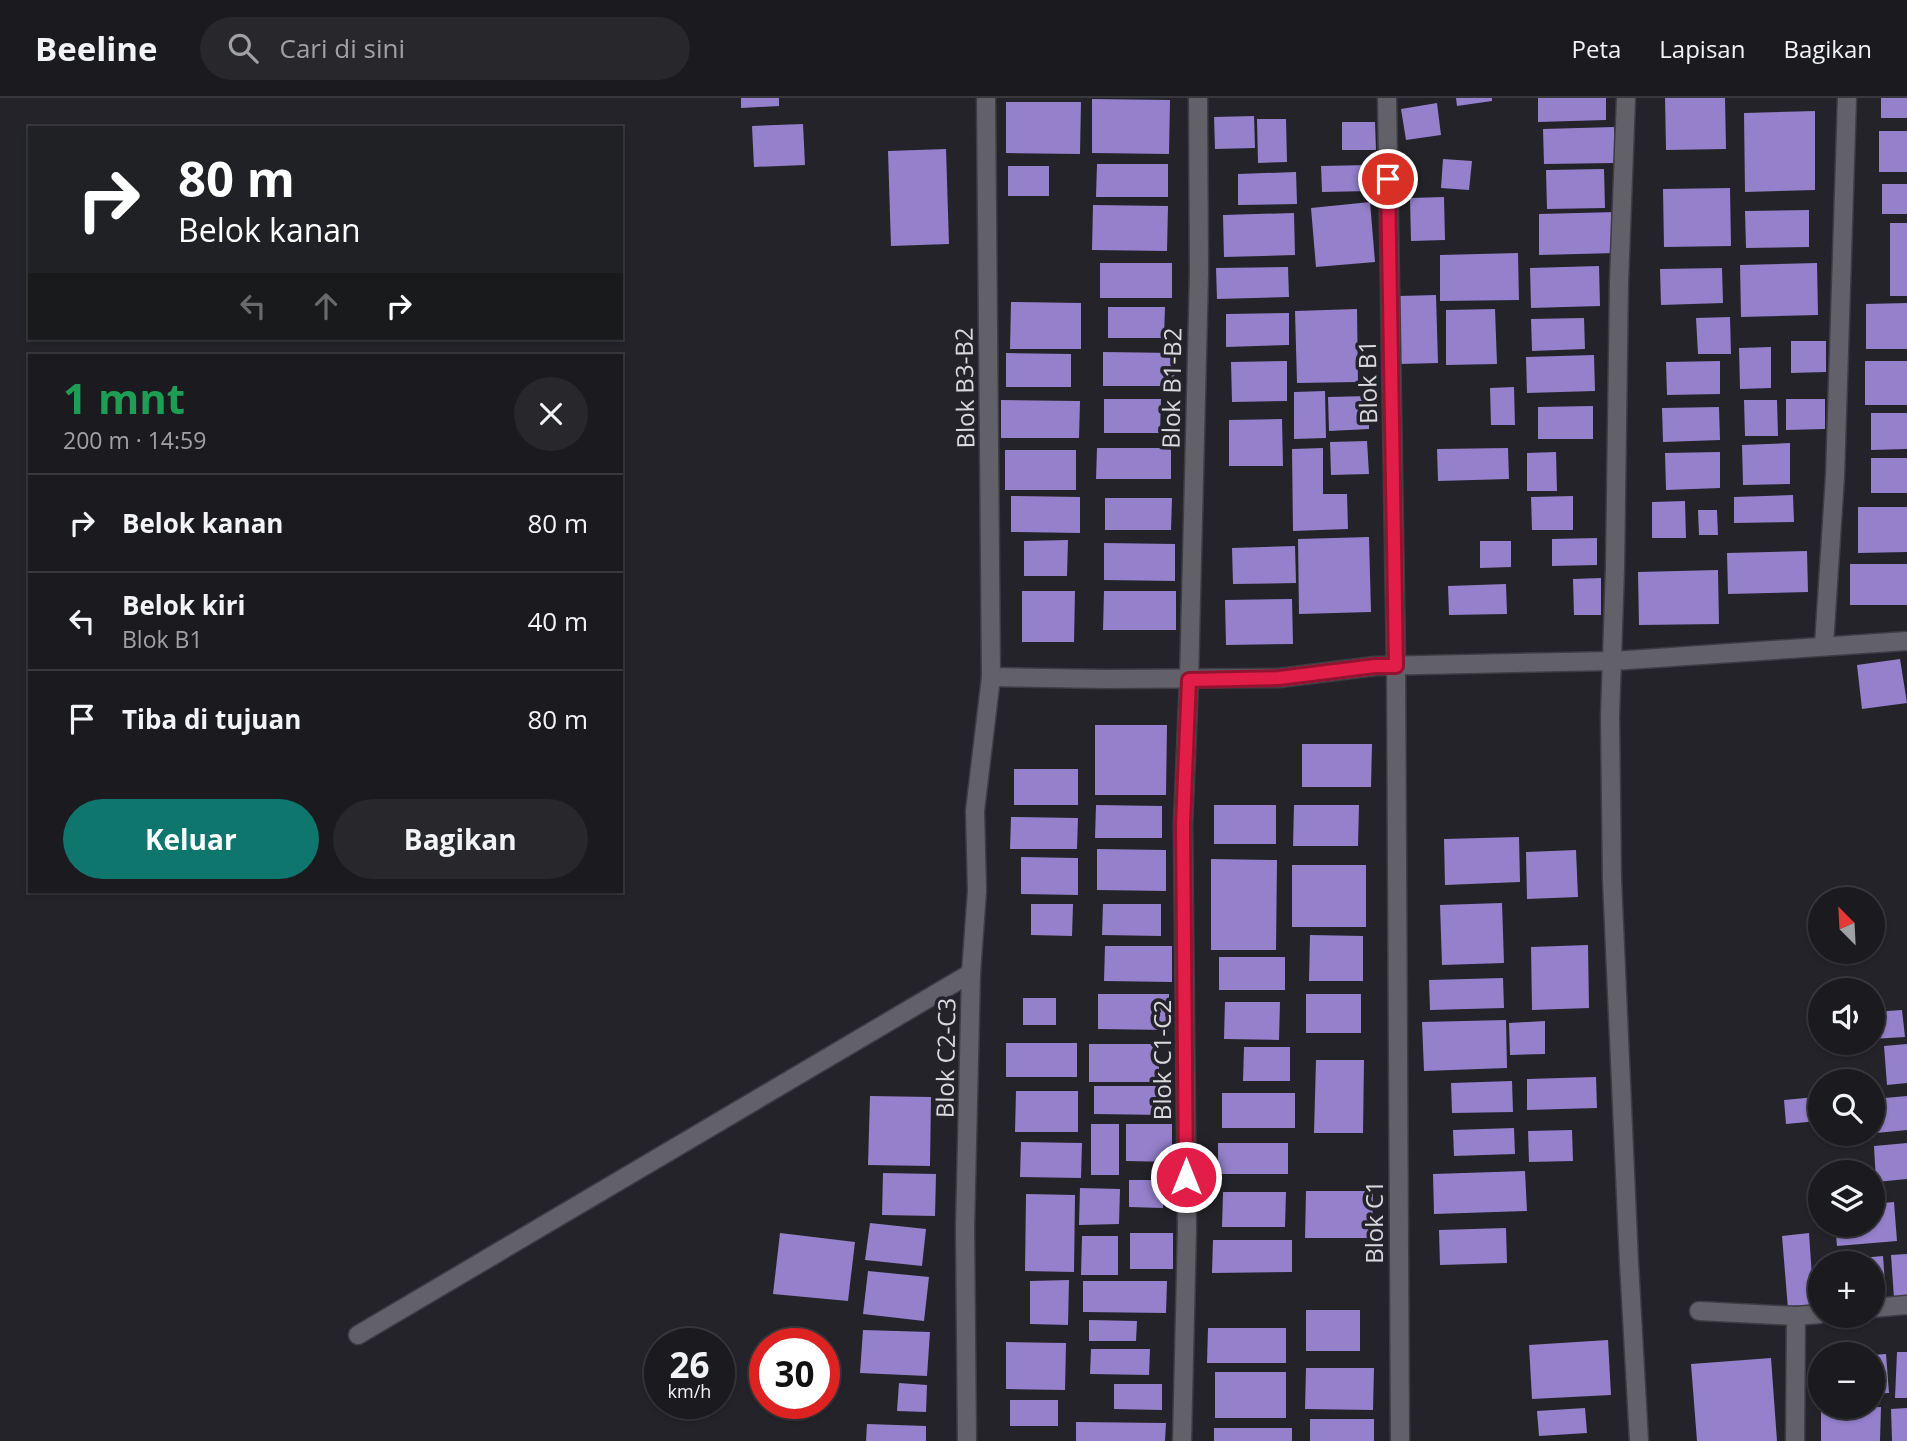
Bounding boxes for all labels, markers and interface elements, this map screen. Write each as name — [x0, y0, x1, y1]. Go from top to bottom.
search box — [200, 17, 690, 80]
text: Beeline — [35, 26, 158, 71]
icon: search — [224, 29, 262, 67]
text: Cari di sini — [280, 30, 405, 66]
text: Peta — [1571, 32, 1621, 65]
text: Lapisan — [1659, 32, 1745, 65]
text: Bagikan — [1783, 32, 1872, 65]
text: 80 m — [178, 145, 295, 211]
pin — [1358, 149, 1418, 209]
icon: right — [63, 154, 154, 245]
icon: arrive — [1369, 160, 1407, 198]
text: Belok kanan — [178, 208, 361, 251]
icon: left — [234, 287, 272, 325]
icon: ahead — [307, 287, 345, 325]
icon: right — [380, 287, 418, 325]
street label: Blok B3-B2 — [946, 327, 982, 449]
street label: Blok B1-B2 — [1153, 327, 1189, 449]
street label: Blok B1 — [1350, 340, 1384, 424]
text: 1 mnt — [63, 369, 185, 426]
button: close — [514, 377, 588, 451]
text: 200 m · 14:59 — [63, 424, 206, 456]
icon: right — [63, 504, 101, 542]
text: Belok kanan — [122, 505, 283, 541]
text: 80 m — [527, 505, 588, 541]
text: Belok kiri — [122, 587, 246, 623]
icon: left — [63, 602, 101, 640]
text: 40 m — [527, 603, 588, 639]
text: Blok B1 — [122, 623, 203, 655]
icon: arrive — [63, 700, 101, 738]
text: Tiba di tujuan — [122, 701, 301, 737]
text: 80 m — [527, 701, 588, 737]
button: Keluar — [63, 799, 319, 879]
button: Bagikan — [333, 799, 588, 879]
north arrow — [1808, 887, 1885, 964]
map controls — [1808, 887, 1885, 1419]
button: sound — [1808, 978, 1885, 1055]
street label: Blok C2-C3 — [927, 998, 963, 1118]
street label: Blok C1-C2 — [1145, 1000, 1178, 1120]
button: search — [1808, 1069, 1885, 1146]
position arrow — [1149, 1140, 1223, 1214]
button: layers — [1808, 1160, 1885, 1237]
street label: Blok C1 — [1357, 1180, 1390, 1264]
button: + — [1808, 1251, 1885, 1328]
speed limit sign: 30 — [749, 1328, 840, 1419]
text: 26 — [669, 1341, 710, 1388]
button: − — [1808, 1342, 1885, 1419]
text: km/h — [668, 1379, 711, 1403]

